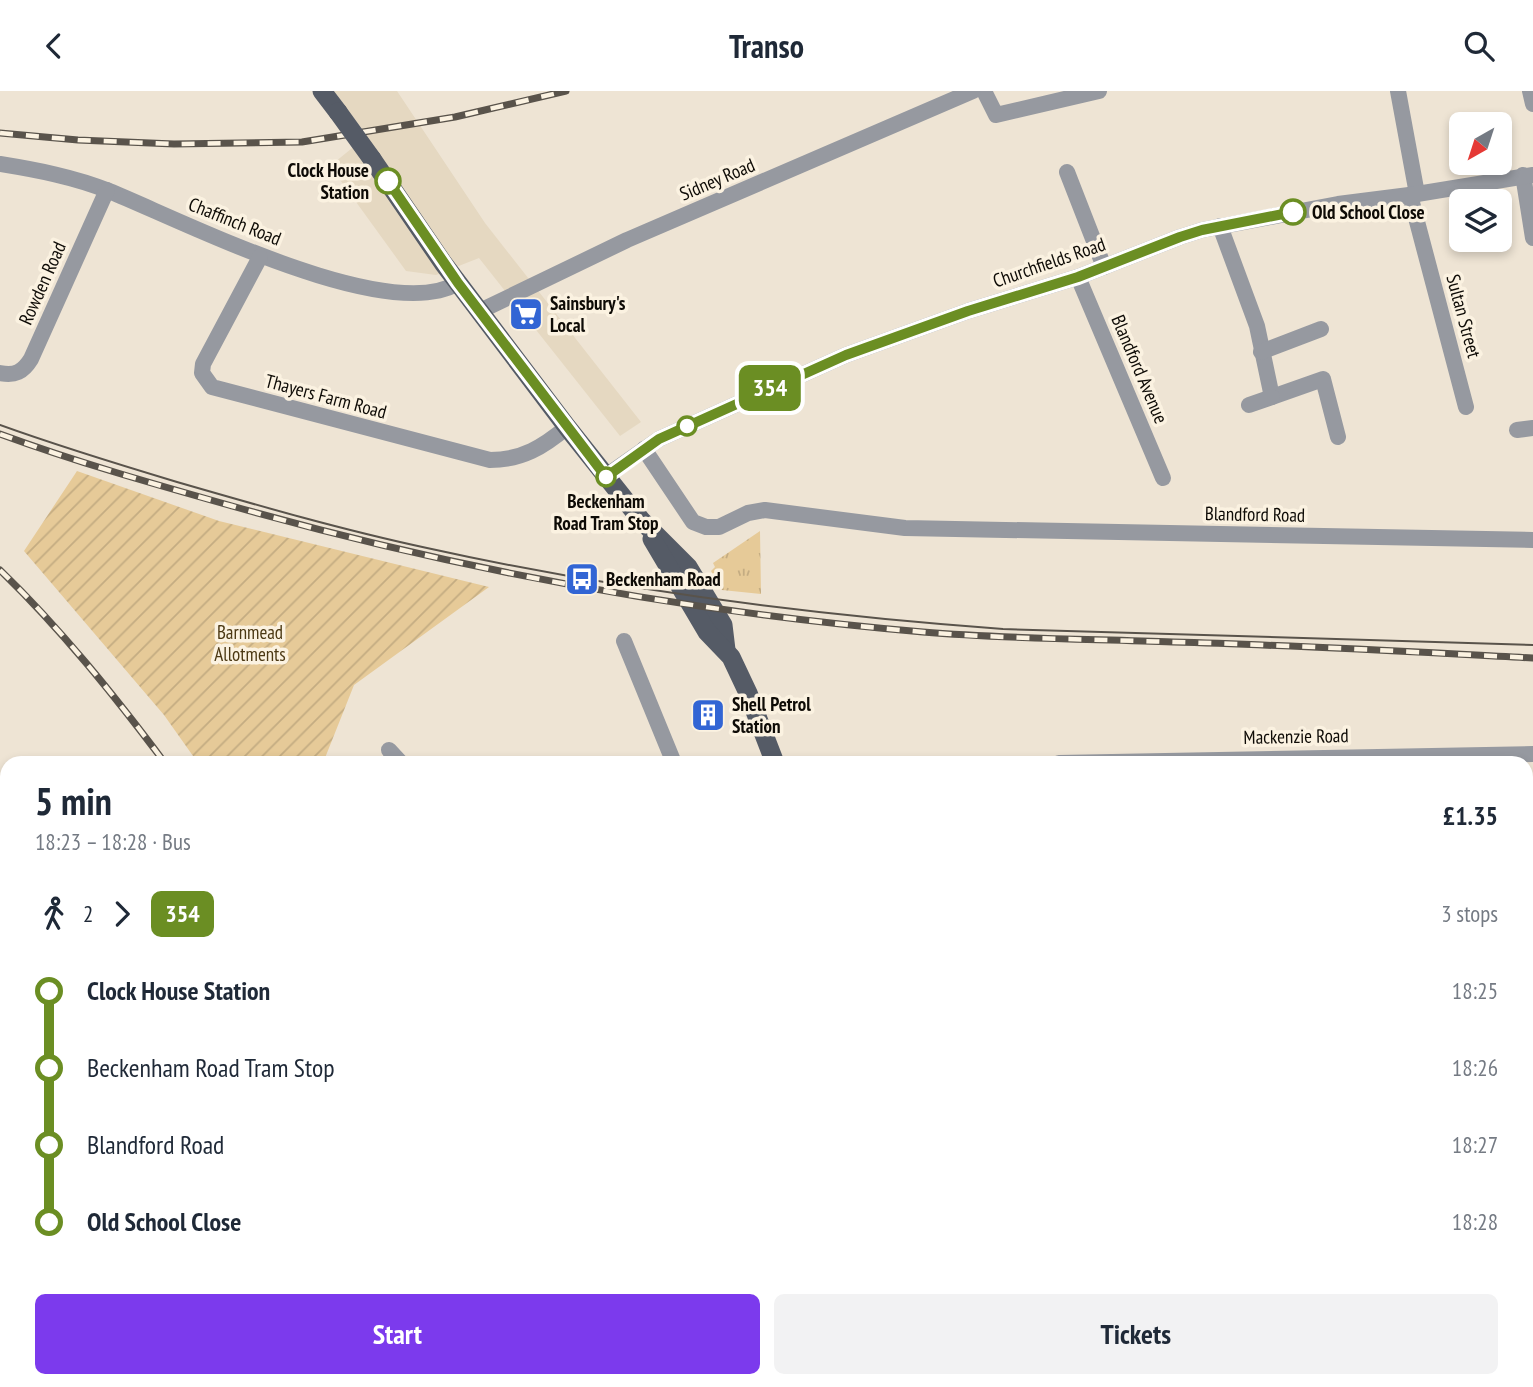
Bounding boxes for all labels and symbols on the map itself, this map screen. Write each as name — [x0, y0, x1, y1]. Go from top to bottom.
north arrow — [1449, 112, 1512, 175]
street label: Sidney Road — [676, 152, 758, 206]
place label: Clock House Station — [288, 158, 369, 204]
marker: Clock House Station — [375, 168, 401, 194]
street label: Chaffinch Road — [185, 192, 285, 250]
marker: Old School Close — [1280, 199, 1306, 225]
place label: Old School Close — [1312, 200, 1425, 224]
street label: Churchfields Road — [990, 232, 1108, 292]
street label: Rowden Road — [13, 238, 71, 328]
street label: Sultan Street — [1441, 272, 1487, 361]
place label: Sainsbury's Local — [550, 291, 626, 337]
supermarket icon: Sainsbury's Local — [507, 295, 545, 333]
street label: Blandford Avenue — [1106, 311, 1174, 427]
line badge: 354 — [730, 365, 810, 411]
street label: Thayers Farm Road — [263, 368, 389, 424]
unlabelled marker — [677, 416, 697, 436]
marker: Beckenham Road Tram Stop — [596, 467, 616, 487]
place label: Beckenham Road Tram Stop — [554, 489, 659, 535]
street label: Blandford Road — [1205, 501, 1305, 527]
bus stop icon: Beckenham Road — [563, 560, 601, 598]
place label: Beckenham Road — [606, 567, 721, 591]
park label: Barnmead Allotments — [214, 620, 286, 666]
place label: Shell Petrol Station — [732, 692, 811, 738]
building icon: Shell Petrol Station — [689, 696, 727, 734]
street label: Mackenzie Road — [1243, 723, 1349, 749]

